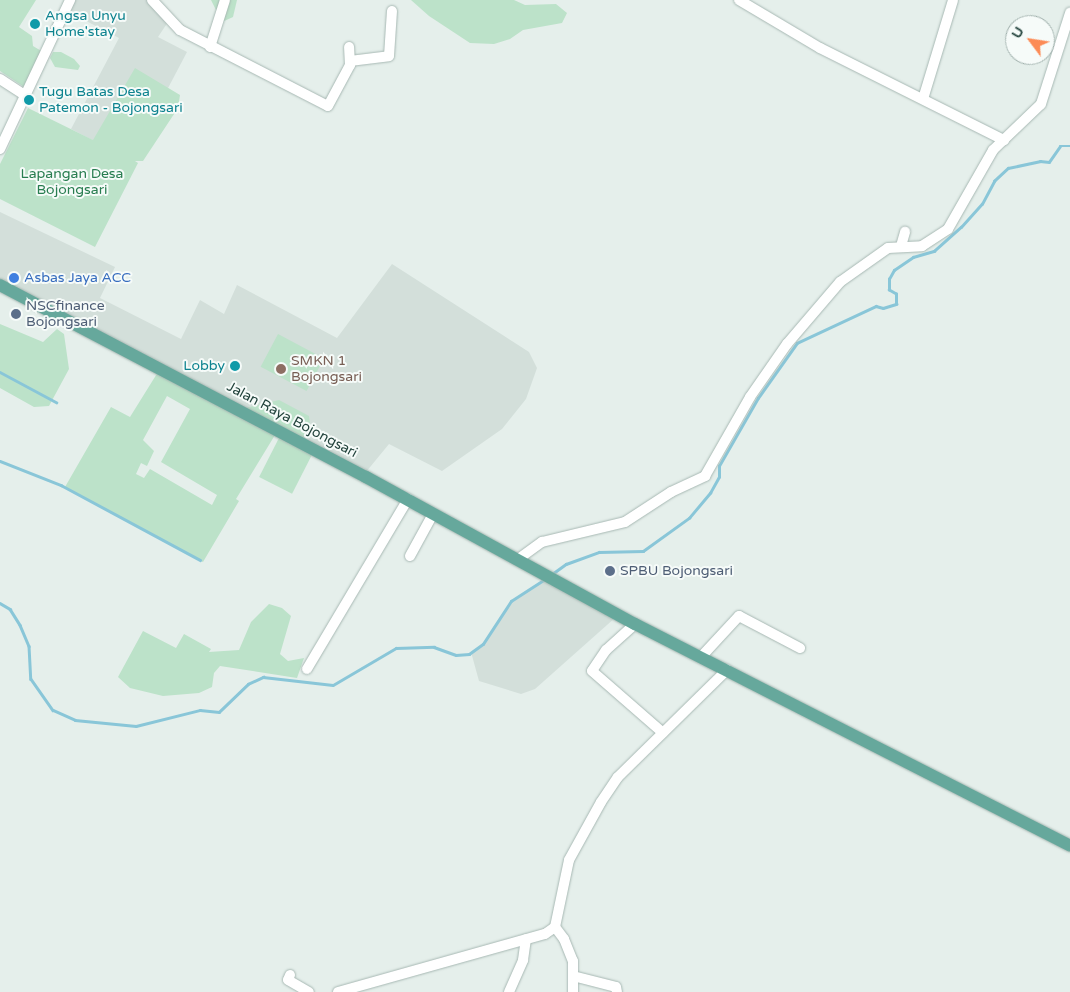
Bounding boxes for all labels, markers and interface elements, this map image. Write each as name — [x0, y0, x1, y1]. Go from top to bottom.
place label: Angsa Unyu Home'stay — [45, 8, 126, 40]
north arrow — [1005, 15, 1055, 65]
marker: Angsa Unyu Home'stay — [29, 18, 41, 30]
text: U — [1008, 24, 1028, 41]
place label: Tugu Batas Desa Patemon - Bojongsari — [39, 84, 183, 116]
marker: Tugu Batas Desa Patemon - Bojongsari — [23, 94, 35, 106]
park label: Lapangan Desa Bojongsari — [21, 166, 123, 198]
place label: Asbas Jaya ACC — [24, 270, 131, 286]
marker: Asbas Jaya ACC — [8, 272, 20, 284]
place label: NSCfinance Bojongsari — [26, 298, 105, 331]
marker: NSCfinance Bojongsari — [10, 308, 22, 320]
place label: SMKN 1 Bojongsari — [291, 353, 362, 386]
place label: Lobby — [183, 358, 225, 374]
marker: Lobby — [229, 360, 241, 372]
marker: SMKN 1 Bojongsari — [275, 363, 287, 375]
street label: Jalan Raya Bojongsari — [224, 378, 360, 462]
place label: SPBU Bojongsari — [620, 563, 733, 579]
marker: SPBU Bojongsari — [604, 565, 616, 577]

